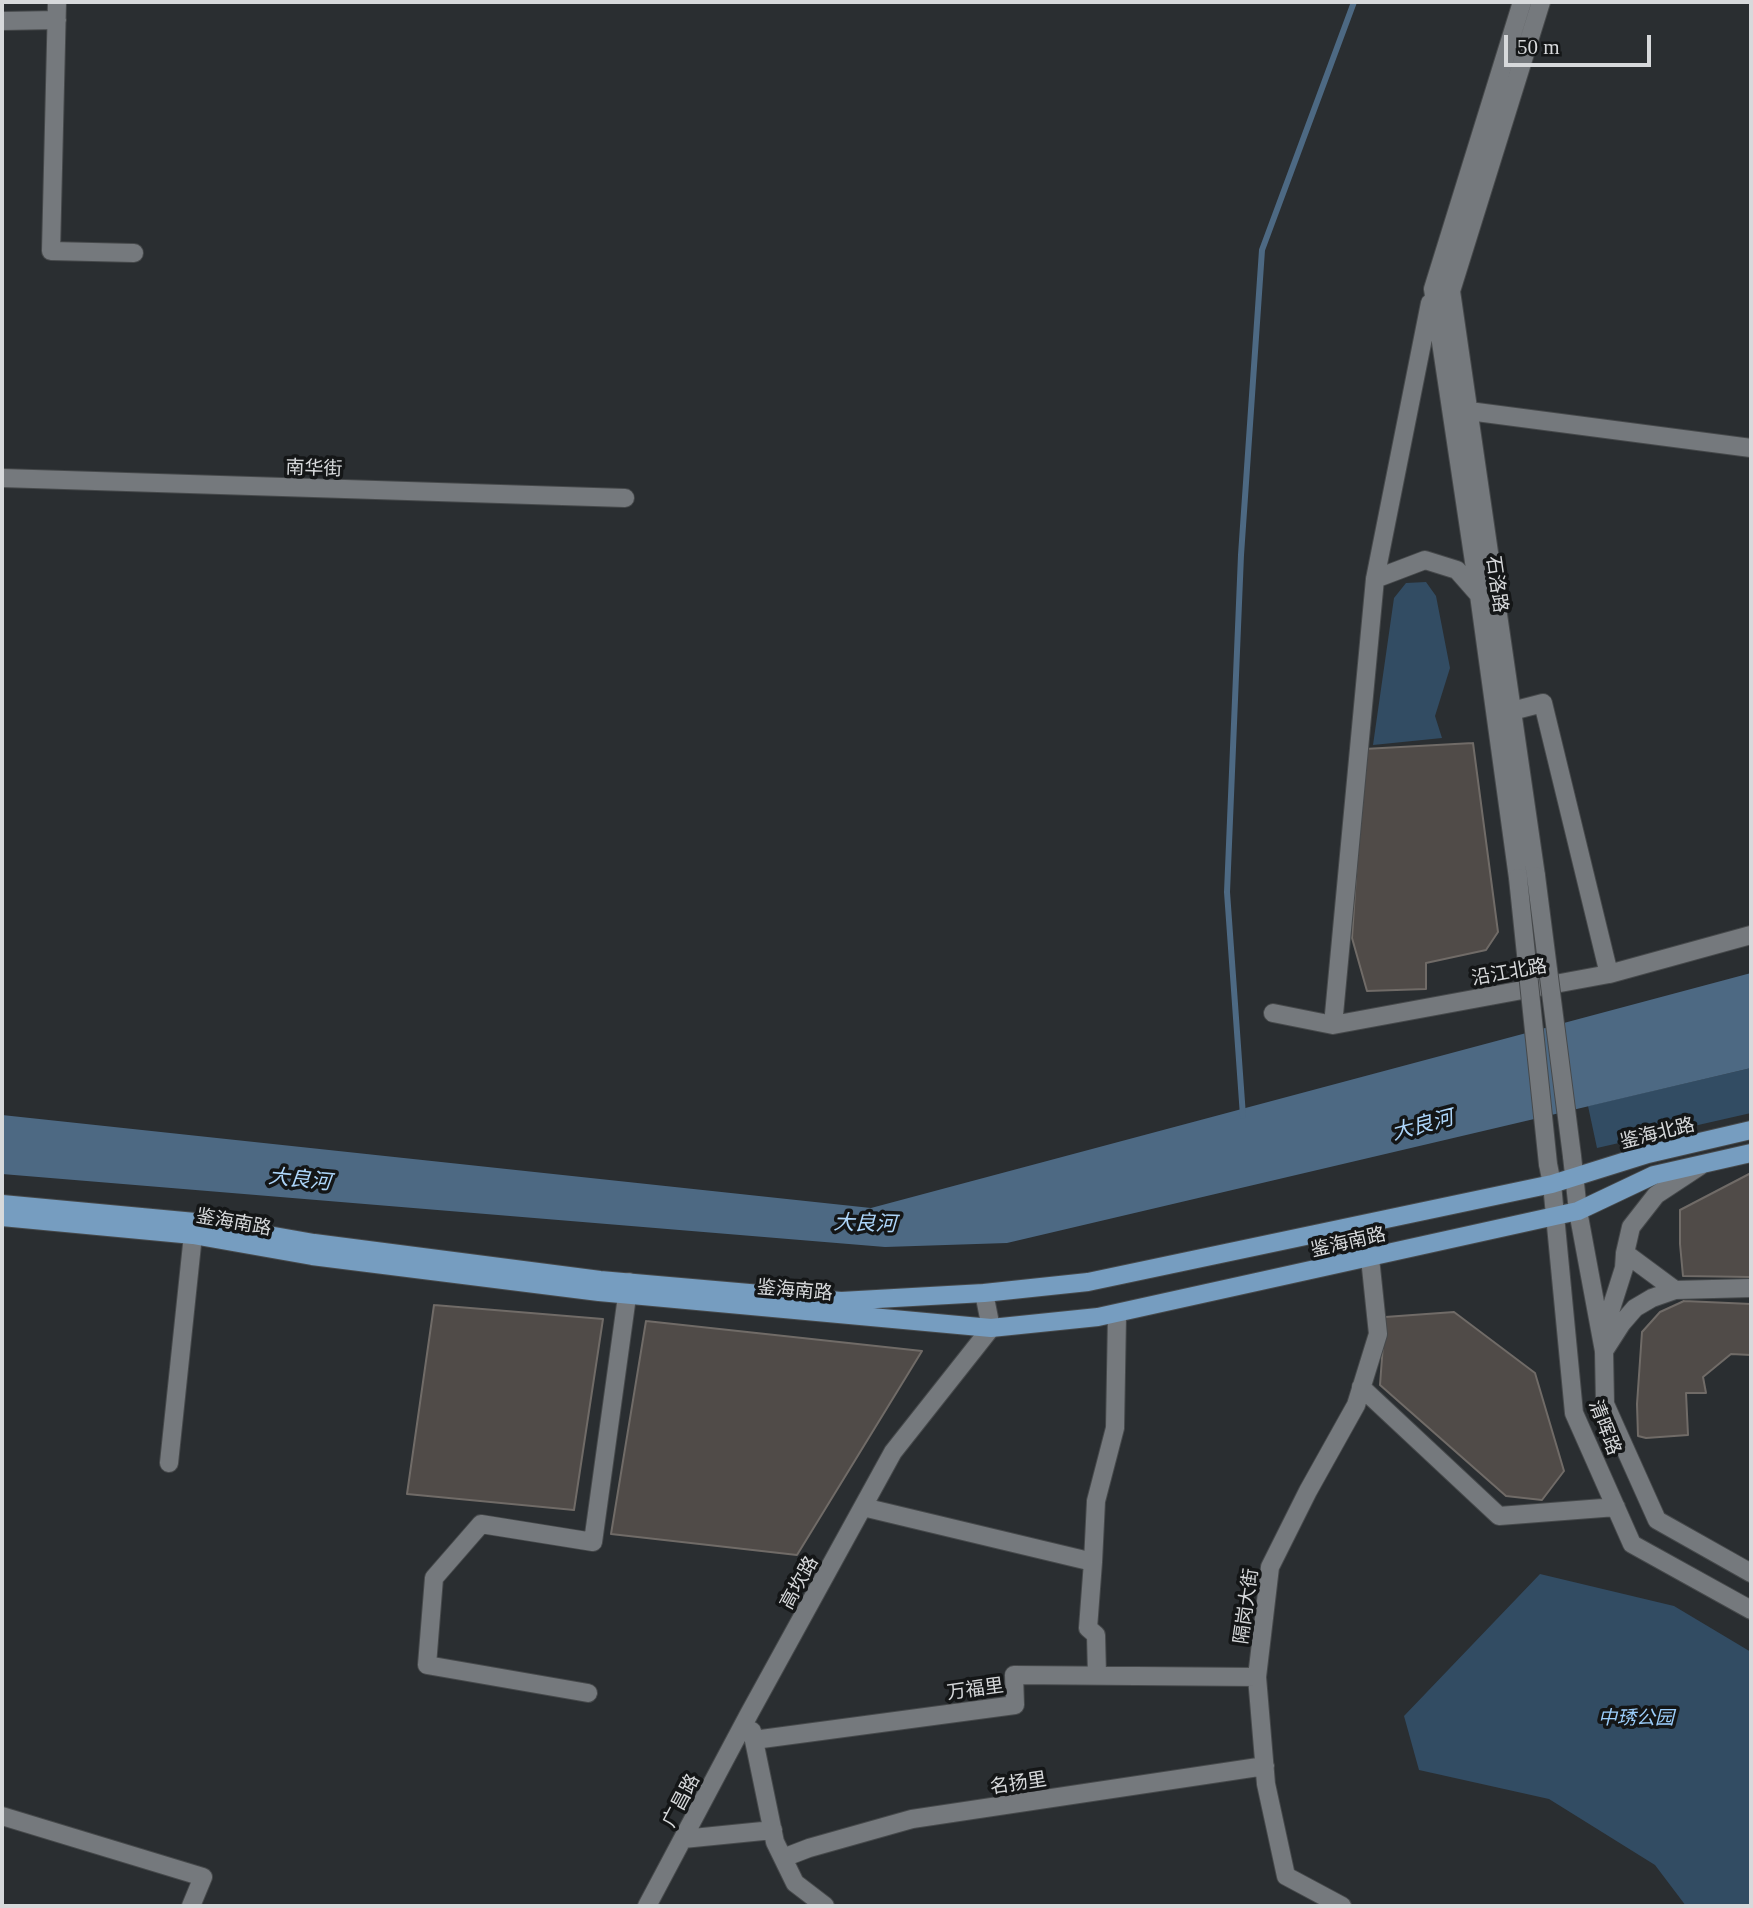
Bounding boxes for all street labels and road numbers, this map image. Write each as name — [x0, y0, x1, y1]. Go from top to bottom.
street label: 南华街 — [285, 455, 343, 479]
street label: 石洛路 — [1483, 554, 1513, 614]
street label: 沿江北路 — [1470, 953, 1548, 989]
street label: 鉴海北路 — [1617, 1112, 1697, 1152]
street label: 鉴海南路 — [195, 1203, 273, 1239]
street label: 鉴海南路 — [1308, 1221, 1388, 1261]
street label: 鉴海南路 — [756, 1274, 834, 1304]
street label: 清晖路 — [1585, 1396, 1627, 1458]
street label: 高坎路 — [774, 1552, 822, 1612]
street label: 隔岗大街 — [1228, 1567, 1262, 1645]
street label: 万福里 — [945, 1673, 1005, 1703]
street label: 名扬里 — [988, 1766, 1048, 1798]
street label: 广昌路 — [657, 1769, 703, 1831]

